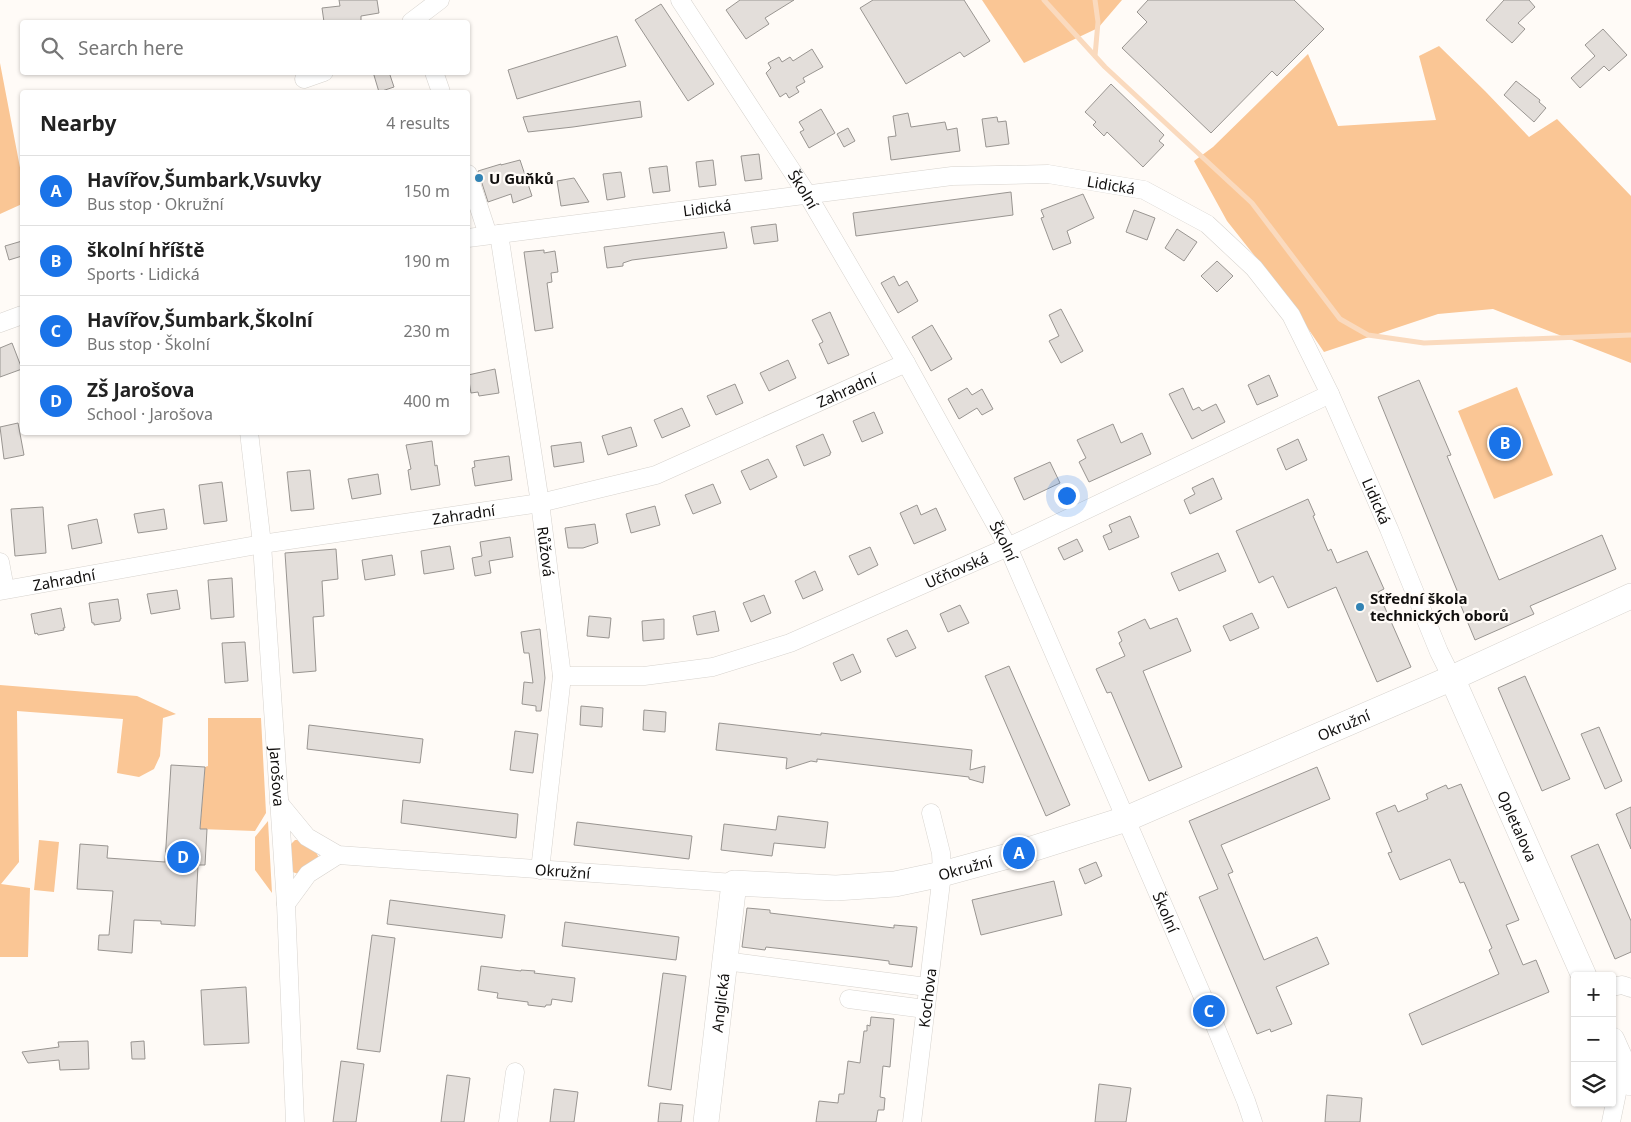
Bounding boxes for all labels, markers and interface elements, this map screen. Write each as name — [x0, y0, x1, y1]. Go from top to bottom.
search box — [20, 20, 470, 75]
icon: search — [38, 34, 66, 62]
text: Search here — [78, 35, 184, 61]
text: Nearby — [40, 109, 116, 137]
text: 4 results — [386, 112, 450, 134]
street label: Školní — [784, 166, 824, 213]
text: Havířov,Šumbark,Vsuvky — [87, 167, 321, 193]
place label: U Guňků — [489, 168, 554, 188]
street label: Lidická — [1086, 171, 1137, 198]
marker: U Guňků — [473, 172, 485, 184]
text: A — [50, 180, 62, 202]
text: 150 m — [403, 180, 450, 202]
text: Bus stop · Okružní — [87, 193, 224, 215]
street label: Lidická — [682, 194, 732, 220]
text: školní hříště — [87, 237, 204, 263]
text: B — [51, 250, 61, 272]
text: 190 m — [403, 250, 450, 272]
text: Sports · Lidická — [87, 263, 200, 285]
text: Havířov,Šumbark,Školní — [87, 307, 313, 333]
text: C — [51, 320, 61, 342]
text: 230 m — [403, 320, 450, 342]
text: Bus stop · Školní — [87, 333, 210, 355]
street label: Zahradní — [813, 367, 880, 412]
text: ZŠ Jarošova — [87, 377, 194, 403]
text: D — [50, 390, 62, 412]
text: 400 m — [403, 390, 450, 412]
text: School · Jarošova — [87, 403, 213, 425]
pin: B — [1489, 424, 1521, 462]
street label: Lidická — [1358, 475, 1396, 527]
your location — [1054, 483, 1080, 509]
street label: Zahradní — [431, 500, 497, 529]
street label: Školní — [986, 517, 1023, 565]
street label: Růžová — [533, 525, 559, 578]
street label: Učňovská — [921, 547, 991, 592]
street label: Zahradní — [31, 564, 98, 595]
place label: Střední škola technických oborů — [1370, 588, 1509, 625]
marker: Střední škola technických oborů — [1354, 601, 1366, 613]
street label: Okružní — [1314, 704, 1374, 745]
street label: Jarošova — [265, 744, 289, 807]
street label: Opletalova — [1493, 787, 1542, 865]
pin: A — [1003, 834, 1035, 872]
pin: D — [167, 838, 199, 876]
street label: Okružní — [936, 850, 996, 885]
street label: Okružní — [534, 859, 592, 883]
street label: Školní — [1149, 889, 1184, 937]
street label: Kochova — [913, 967, 941, 1029]
street label: Anglická — [707, 972, 733, 1034]
map controls — [1571, 972, 1616, 1107]
button: + — [1571, 972, 1616, 1017]
pin: C — [1193, 992, 1225, 1030]
button: − — [1571, 1017, 1616, 1062]
button: layers — [1571, 1062, 1616, 1107]

